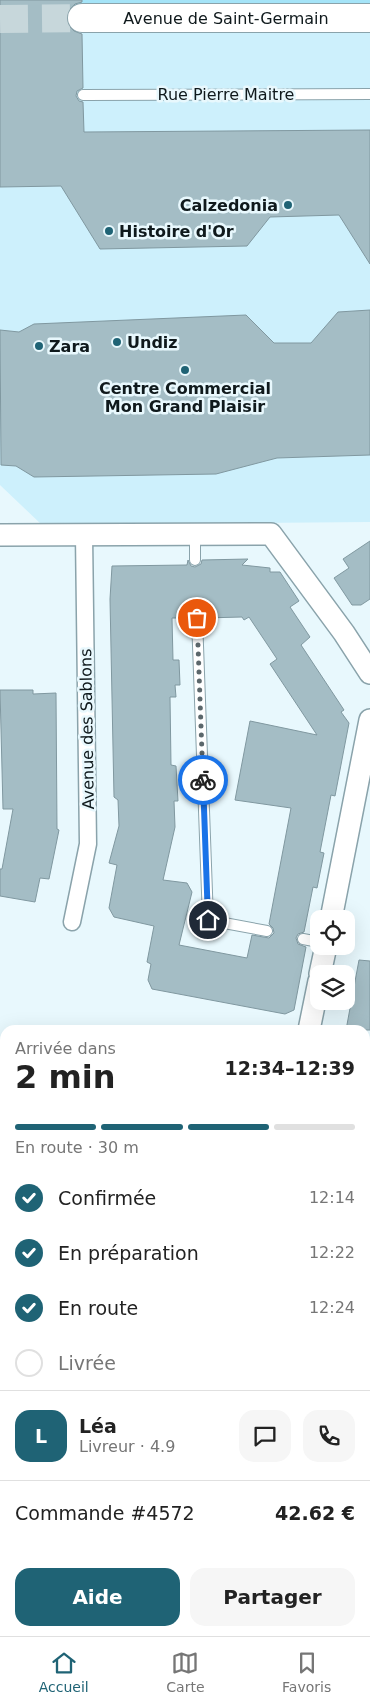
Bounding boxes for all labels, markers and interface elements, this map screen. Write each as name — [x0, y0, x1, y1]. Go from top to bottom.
street label: Avenue de Saint-Germain — [123, 9, 329, 28]
street label: Rue Pierre Maitre — [158, 85, 294, 104]
place label: Calzedonia — [180, 196, 278, 215]
marker: Calzedonia — [282, 199, 294, 211]
place label: Histoire d'Or — [119, 222, 234, 241]
marker: Histoire d'Or — [103, 225, 115, 237]
place label: Undiz — [127, 333, 178, 352]
marker: Undiz — [111, 336, 123, 348]
place label: Zara — [49, 337, 90, 356]
marker: Zara — [33, 340, 45, 352]
marker: Centre Commercial Mon Grand Plaisir — [179, 364, 191, 376]
place label: Centre Commercial Mon Grand Plaisir — [99, 379, 271, 416]
pin — [176, 597, 218, 639]
icon: bag — [183, 604, 211, 632]
street label: Avenue des Sablons — [76, 648, 98, 810]
courier — [178, 755, 228, 805]
icon: bike — [189, 766, 217, 794]
pin — [187, 899, 229, 941]
icon: home — [194, 906, 222, 934]
map controls — [310, 910, 355, 1010]
button: locate — [310, 910, 355, 955]
button: layers — [310, 965, 355, 1010]
text: Arrivée dans — [15, 1039, 116, 1058]
text: 12:34–12:39 — [225, 1057, 355, 1079]
text: 2 min — [15, 1058, 116, 1096]
text: En route · 30 m — [15, 1138, 139, 1157]
icon: check — [15, 1184, 43, 1212]
text: Confirmée — [58, 1187, 156, 1209]
text: 12:14 — [309, 1188, 355, 1207]
icon: check — [15, 1239, 43, 1267]
text: En préparation — [58, 1242, 199, 1264]
text: 12:22 — [309, 1243, 355, 1262]
icon: check — [15, 1294, 43, 1322]
text: En route — [58, 1297, 138, 1319]
text: 12:24 — [309, 1298, 355, 1317]
text: Livrée — [58, 1352, 116, 1374]
button: chat — [239, 1410, 291, 1462]
button: phone — [303, 1410, 355, 1462]
text: Léa — [79, 1415, 117, 1437]
text: L — [35, 1425, 47, 1447]
text: Livreur · 4.9 — [79, 1437, 175, 1456]
text: Commande #4572 — [15, 1502, 195, 1524]
text: 42.62 € — [275, 1502, 355, 1524]
button: Aide — [15, 1568, 180, 1626]
button: Partager — [190, 1568, 355, 1626]
tab: Accueil — [39, 1649, 89, 1695]
tab: Carte — [166, 1649, 205, 1695]
tab: Favoris — [282, 1649, 331, 1695]

